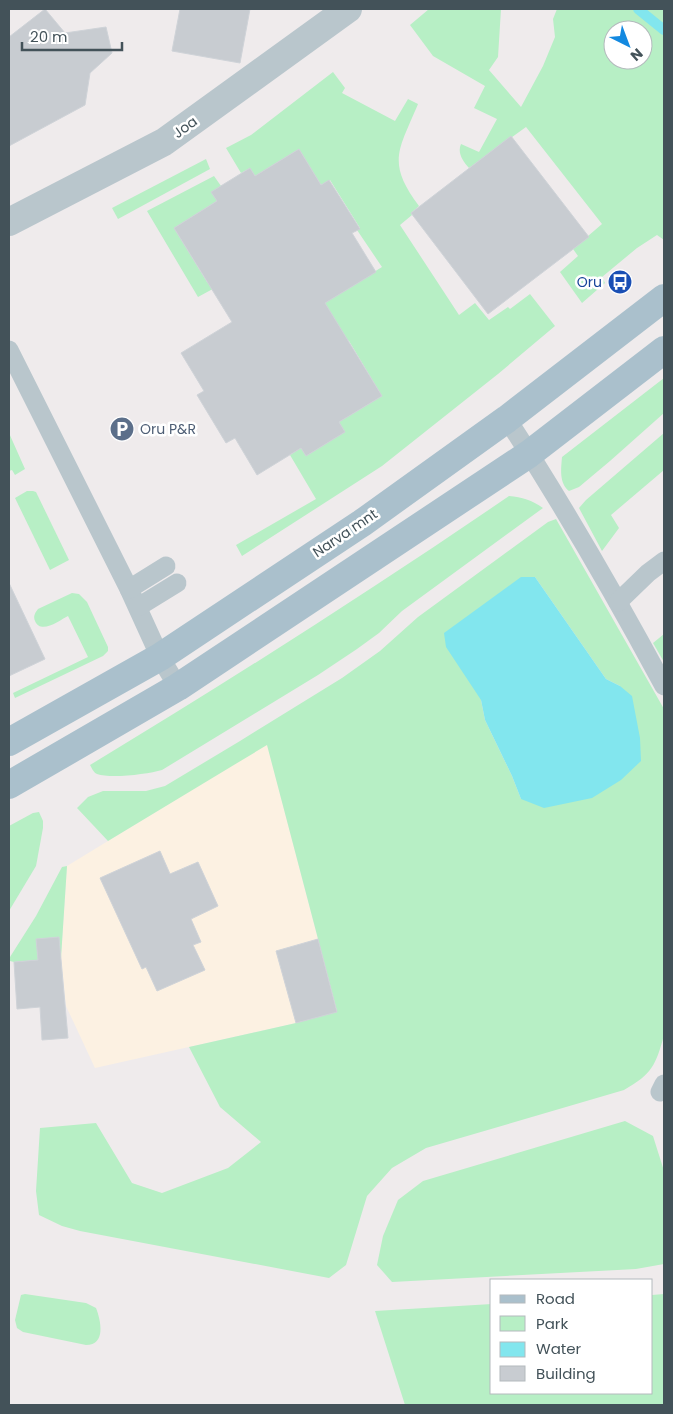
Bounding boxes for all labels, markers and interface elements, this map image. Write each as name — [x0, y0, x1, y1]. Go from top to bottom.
scale bar — [22, 20, 122, 52]
north arrow — [603, 20, 653, 70]
text: 20 m — [30, 26, 68, 47]
text: N — [626, 44, 647, 66]
street label: Joa — [169, 111, 201, 143]
bus stop icon: Oru — [607, 269, 633, 295]
place label: Oru — [577, 272, 602, 292]
parking icon: Oru P&R — [109, 416, 135, 442]
place label: Oru P&R — [140, 419, 196, 439]
street label: Narva mnt — [309, 504, 381, 562]
legend — [490, 1279, 653, 1394]
text: Road — [536, 1288, 575, 1309]
text: Park — [536, 1313, 568, 1334]
text: Water — [536, 1338, 582, 1359]
text: Building — [536, 1363, 596, 1384]

